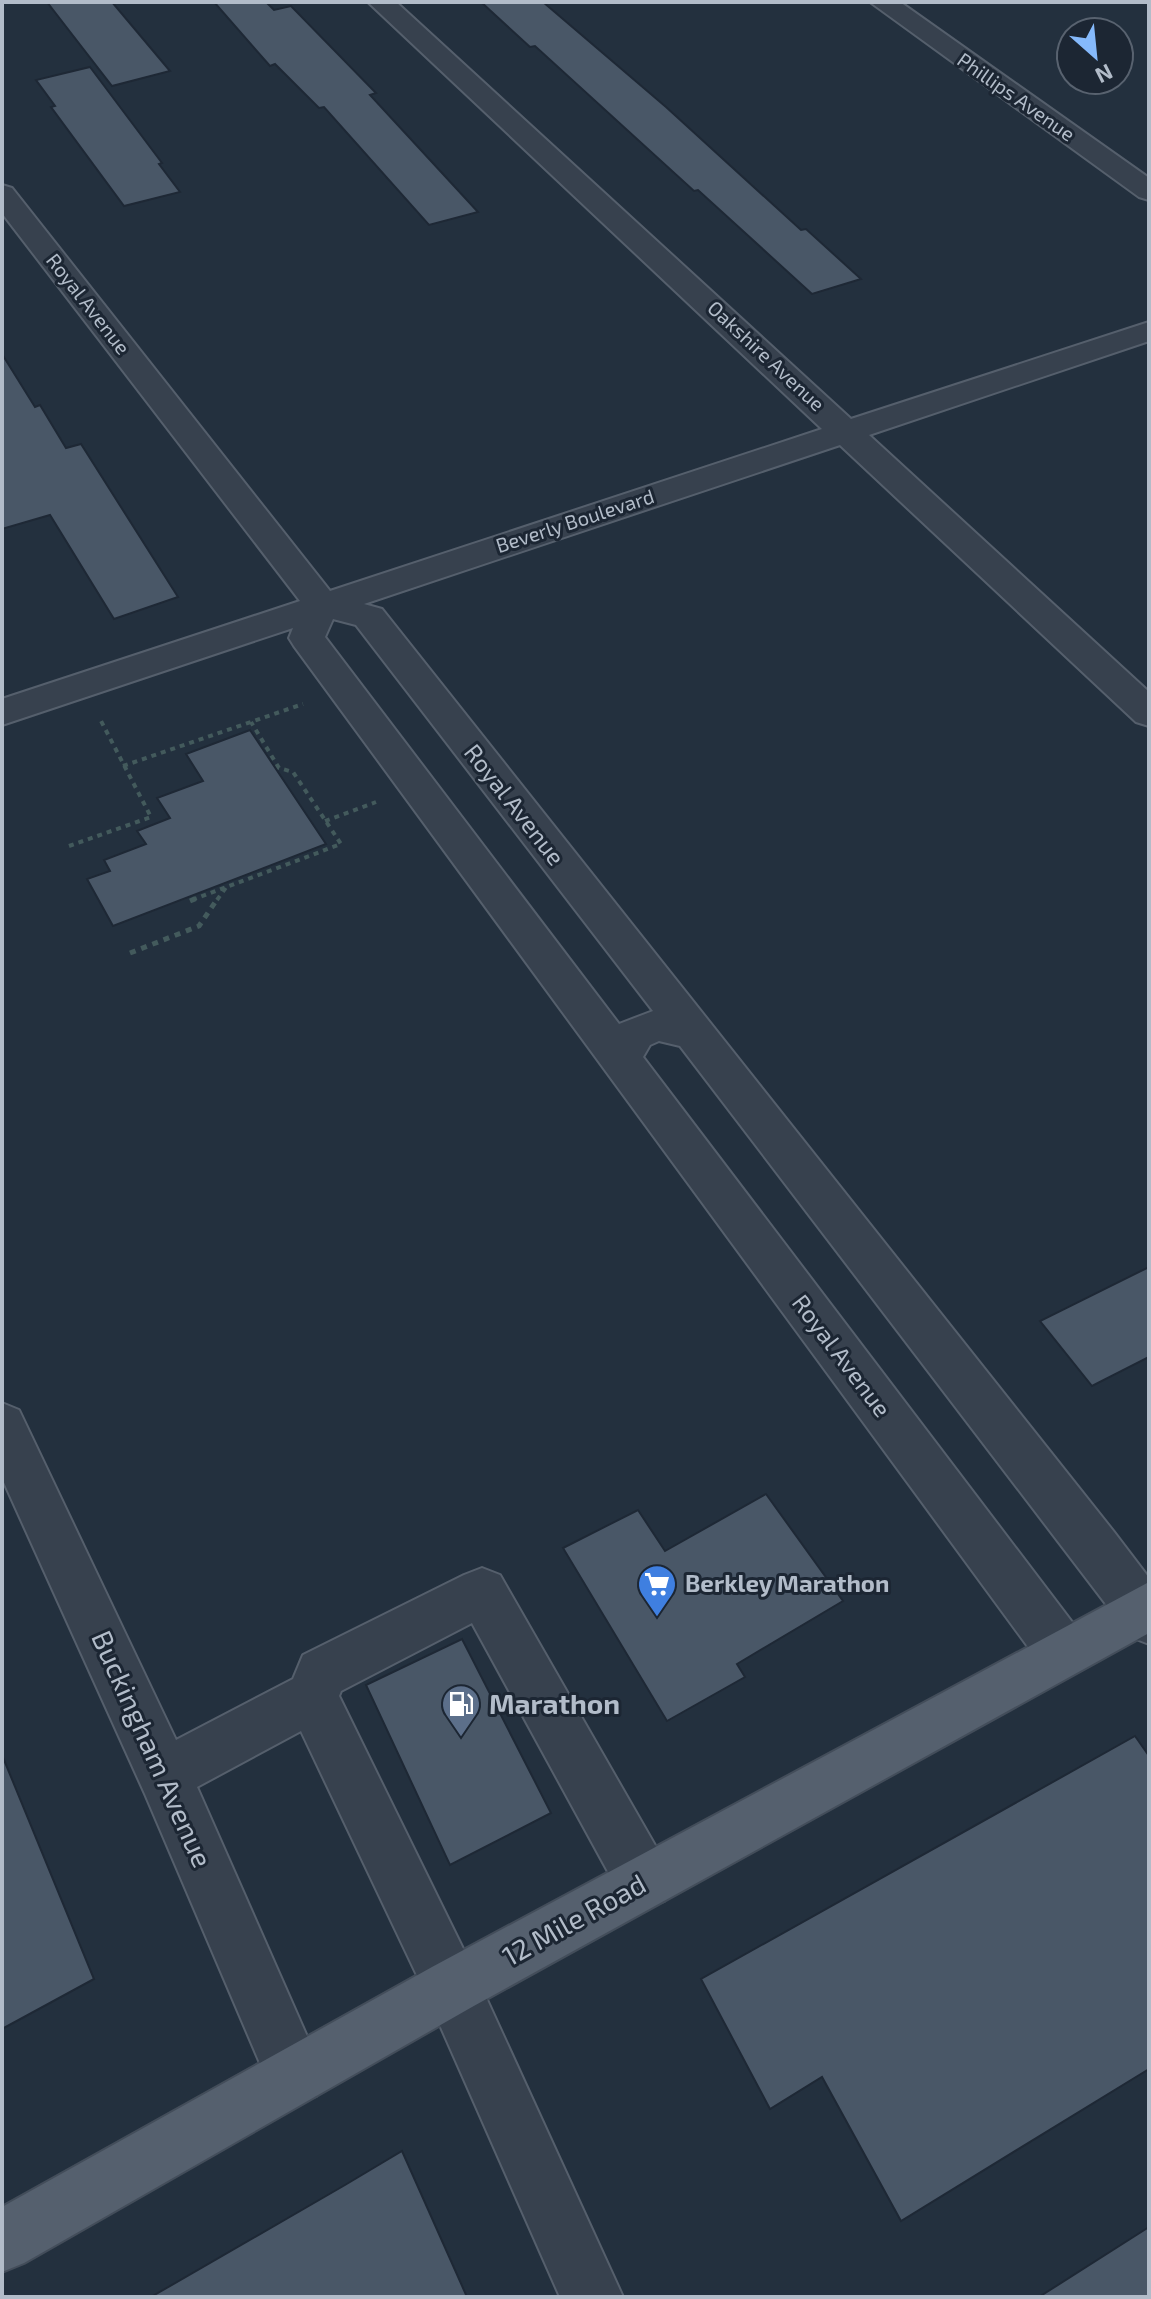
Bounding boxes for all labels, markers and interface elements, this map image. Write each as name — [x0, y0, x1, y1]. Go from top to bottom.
north arrow — [1055, 16, 1135, 96]
street label: Phillips Avenue — [953, 47, 1080, 146]
text: N — [1092, 60, 1118, 90]
street label: Royal Avenue — [42, 248, 136, 359]
street label: Oakshire Avenue — [703, 295, 830, 415]
street label: Beverly Boulevard — [493, 483, 657, 557]
street label: Royal Avenue — [459, 738, 571, 870]
street label: Royal Avenue — [787, 1288, 898, 1422]
supermarket icon: Berkley Marathon — [636, 1563, 678, 1618]
place label: Berkley Marathon — [685, 1568, 889, 1597]
street label: Buckingham Avenue — [85, 1625, 220, 1872]
fuel station icon: Marathon — [440, 1683, 482, 1738]
place label: Marathon — [489, 1686, 620, 1720]
street label: 12 Mile Road — [496, 1866, 651, 1972]

